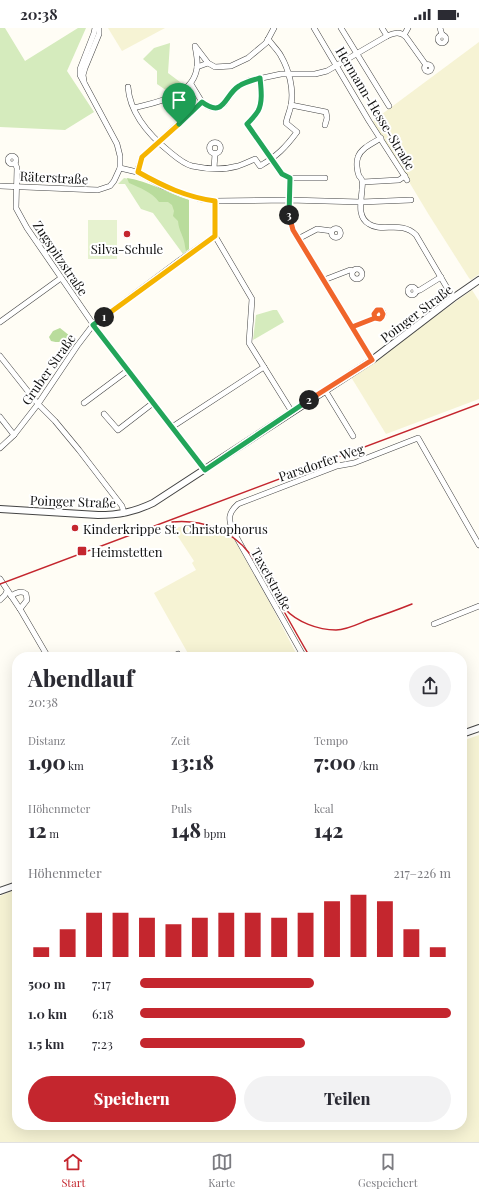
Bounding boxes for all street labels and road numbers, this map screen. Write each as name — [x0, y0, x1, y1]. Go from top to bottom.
street label: Hermann-Hesse-Straße — [332, 43, 420, 173]
street label: Räterstraße — [19, 167, 89, 187]
street label: Zugspitzstraße — [30, 217, 93, 299]
street label: Poinger Straße — [376, 280, 456, 346]
street label: Gruber Straße — [17, 330, 79, 408]
street label: Parsdorfer Weg — [276, 439, 366, 485]
street label: Poinger Straße — [30, 491, 117, 511]
street label: Taxetstraße — [248, 545, 296, 614]

